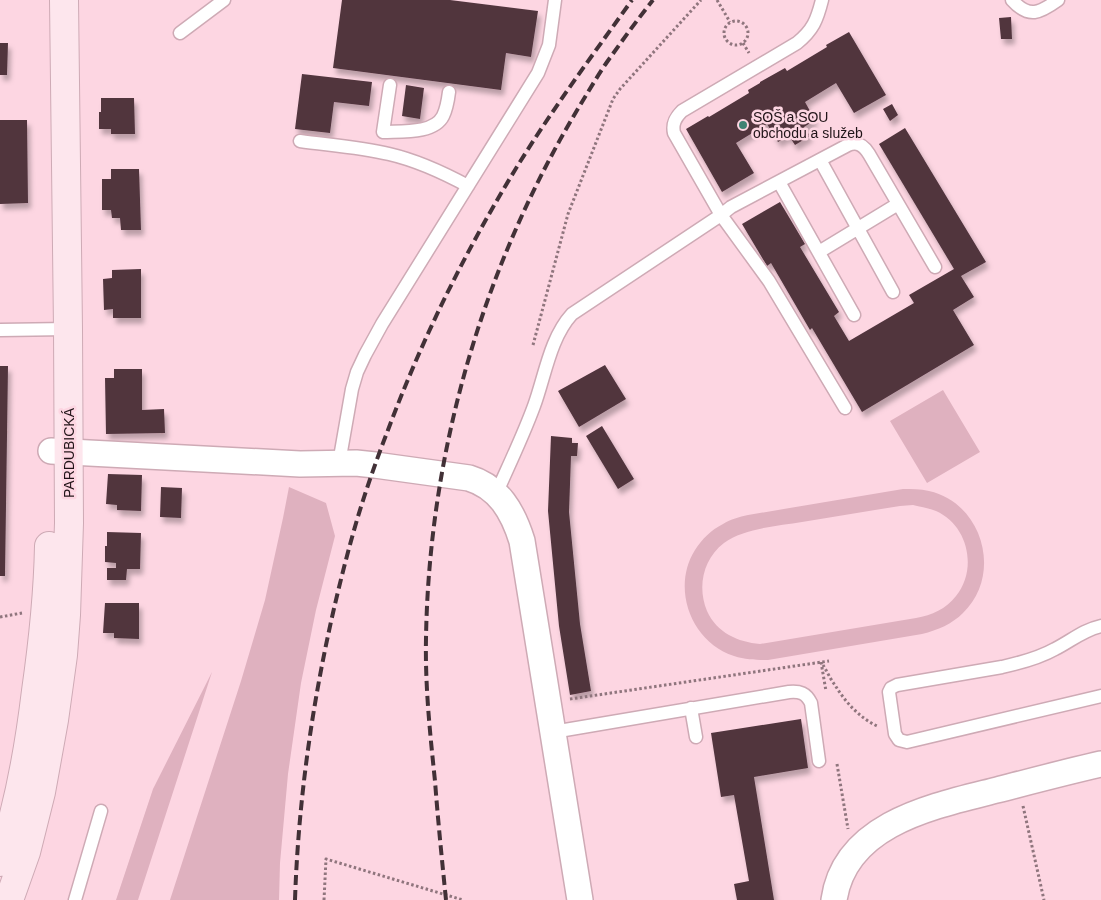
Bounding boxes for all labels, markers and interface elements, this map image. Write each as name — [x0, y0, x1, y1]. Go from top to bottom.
place label: SOŠ a SOU obchodu a služeb — [753, 109, 863, 141]
marker: SOŠ a SOU obchodu a služeb — [737, 119, 749, 131]
street label: PARDUBICKÁ — [61, 407, 77, 498]

